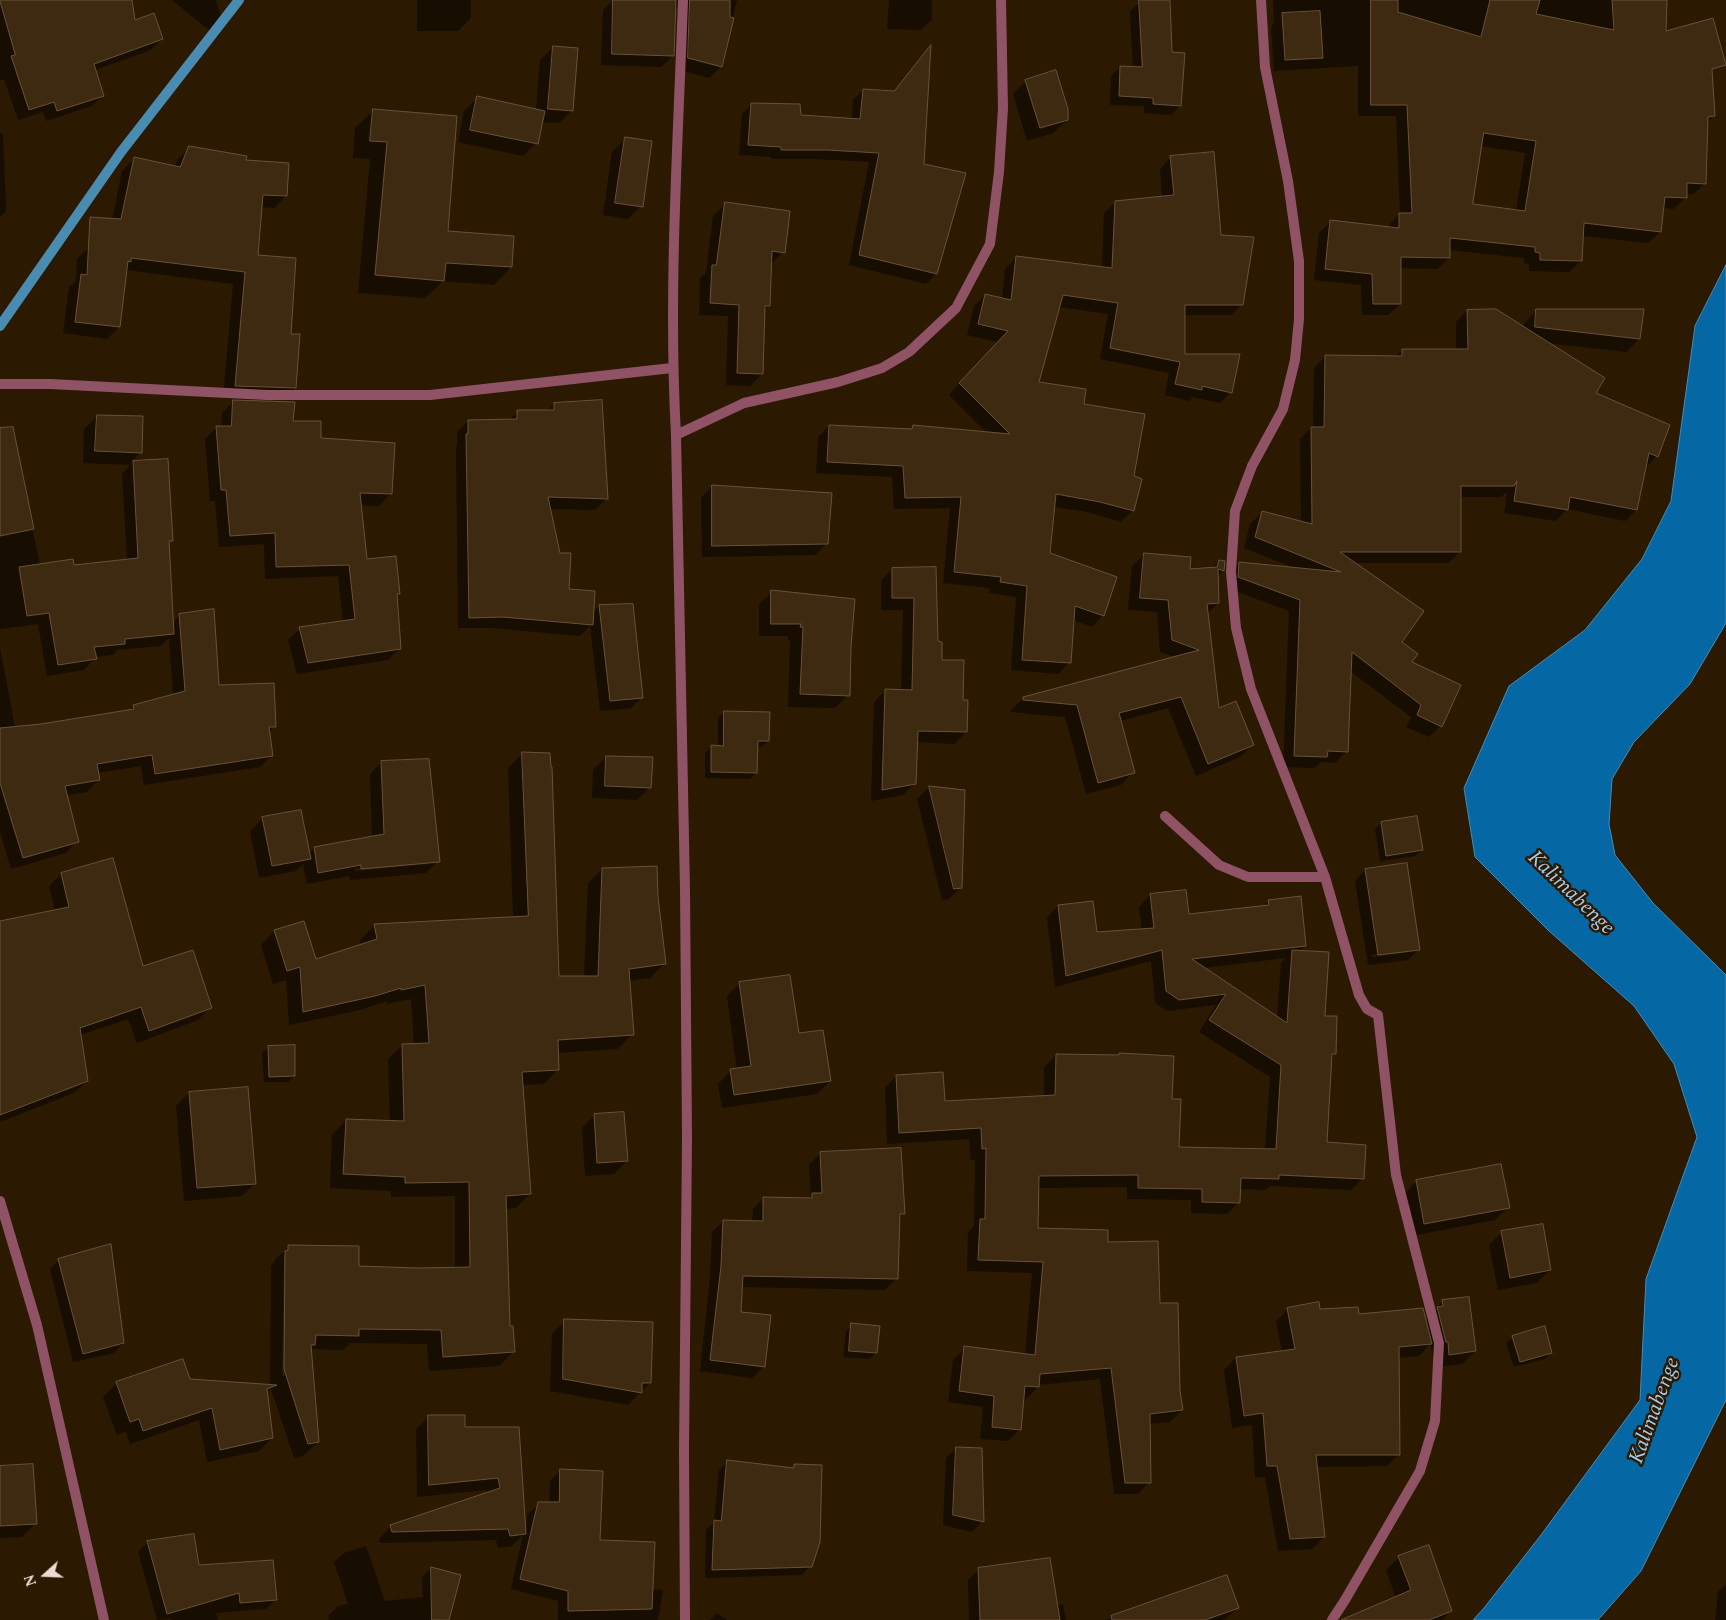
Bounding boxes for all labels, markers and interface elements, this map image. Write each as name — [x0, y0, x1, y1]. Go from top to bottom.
water label: Kalimabenge — [1521, 846, 1619, 942]
water label: Kalimabenge — [1625, 1355, 1687, 1467]
north arrow — [20, 1550, 70, 1600]
text: N — [19, 1571, 42, 1589]

